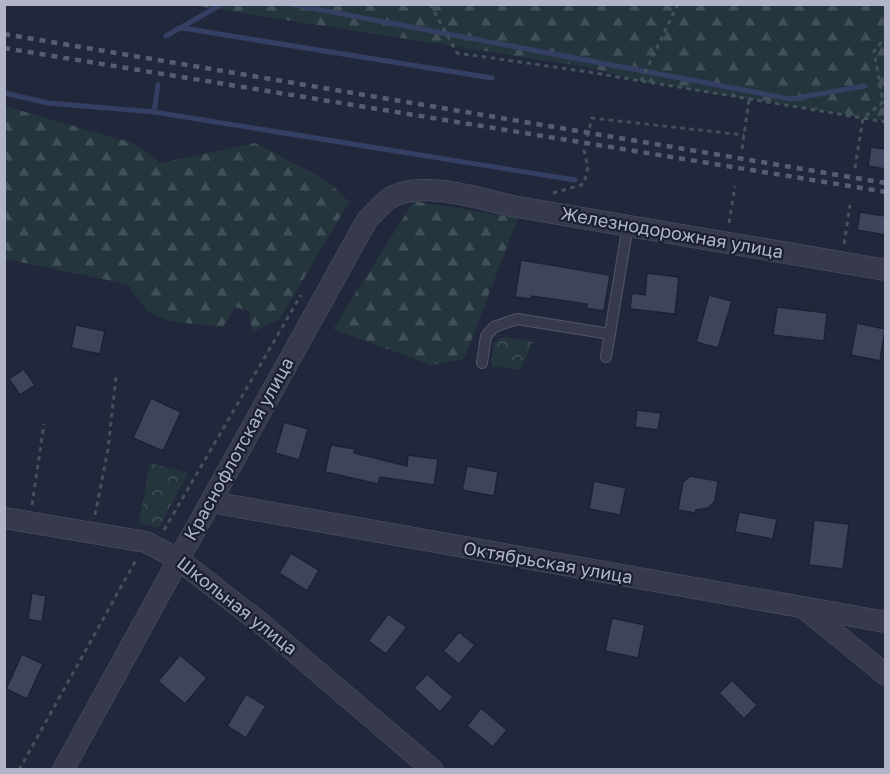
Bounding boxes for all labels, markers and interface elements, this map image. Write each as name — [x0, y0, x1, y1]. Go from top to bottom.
street label: Железнодорожная улица — [559, 202, 785, 262]
street label: Краснофлотская улица — [179, 353, 298, 544]
street label: Октябрьская улица — [462, 536, 635, 588]
street label: Школьная улица — [173, 551, 302, 659]

